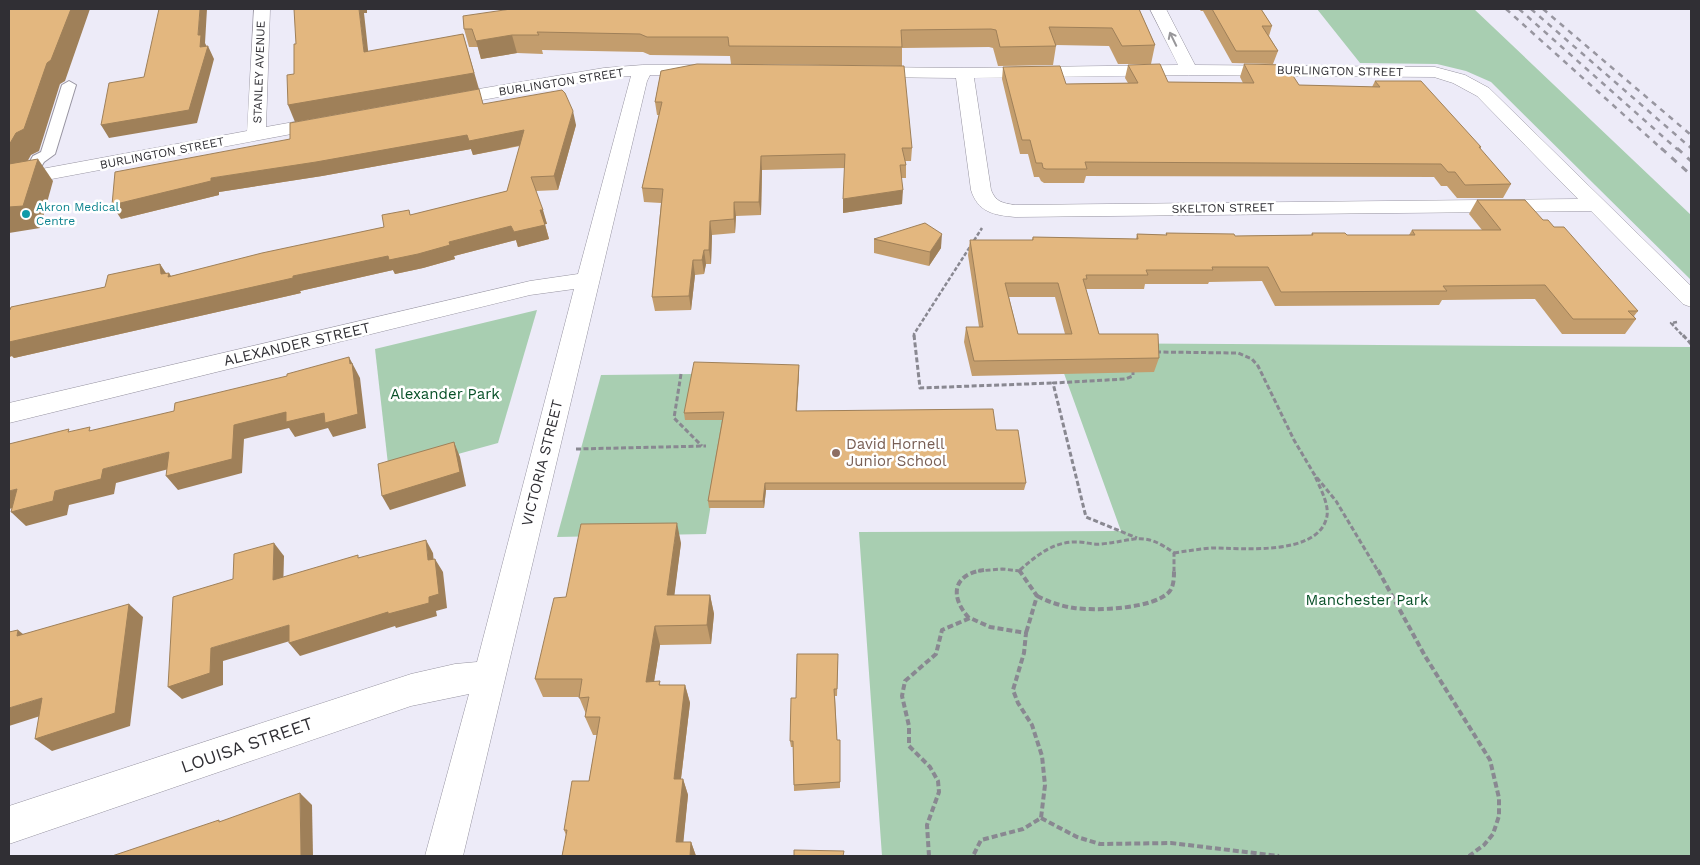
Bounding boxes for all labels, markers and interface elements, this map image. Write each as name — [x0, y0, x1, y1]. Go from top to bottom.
street label: STANLEY AVENUE — [250, 20, 268, 124]
one-way arrow — [1168, 32, 1178, 47]
street label: BURLINGTON STREET — [1277, 63, 1403, 79]
street label: BURLINGTON STREET — [497, 65, 625, 99]
street label: BURLINGTON STREET — [99, 134, 225, 172]
place label: Akron Medical Centre — [36, 200, 119, 228]
street label: SKELTON STREET — [1171, 200, 1275, 216]
marker: Akron Medical Centre — [20, 208, 32, 220]
street label: ALEXANDER STREET — [222, 318, 372, 370]
park label: Alexander Park — [390, 385, 500, 403]
street label: VICTORIA STREET — [518, 398, 566, 528]
place label: David Hornell Junior School — [846, 435, 947, 470]
marker: David Hornell Junior School — [830, 447, 842, 459]
park label: Manchester Park — [1306, 591, 1429, 609]
street label: LOUISA STREET — [178, 712, 316, 777]

